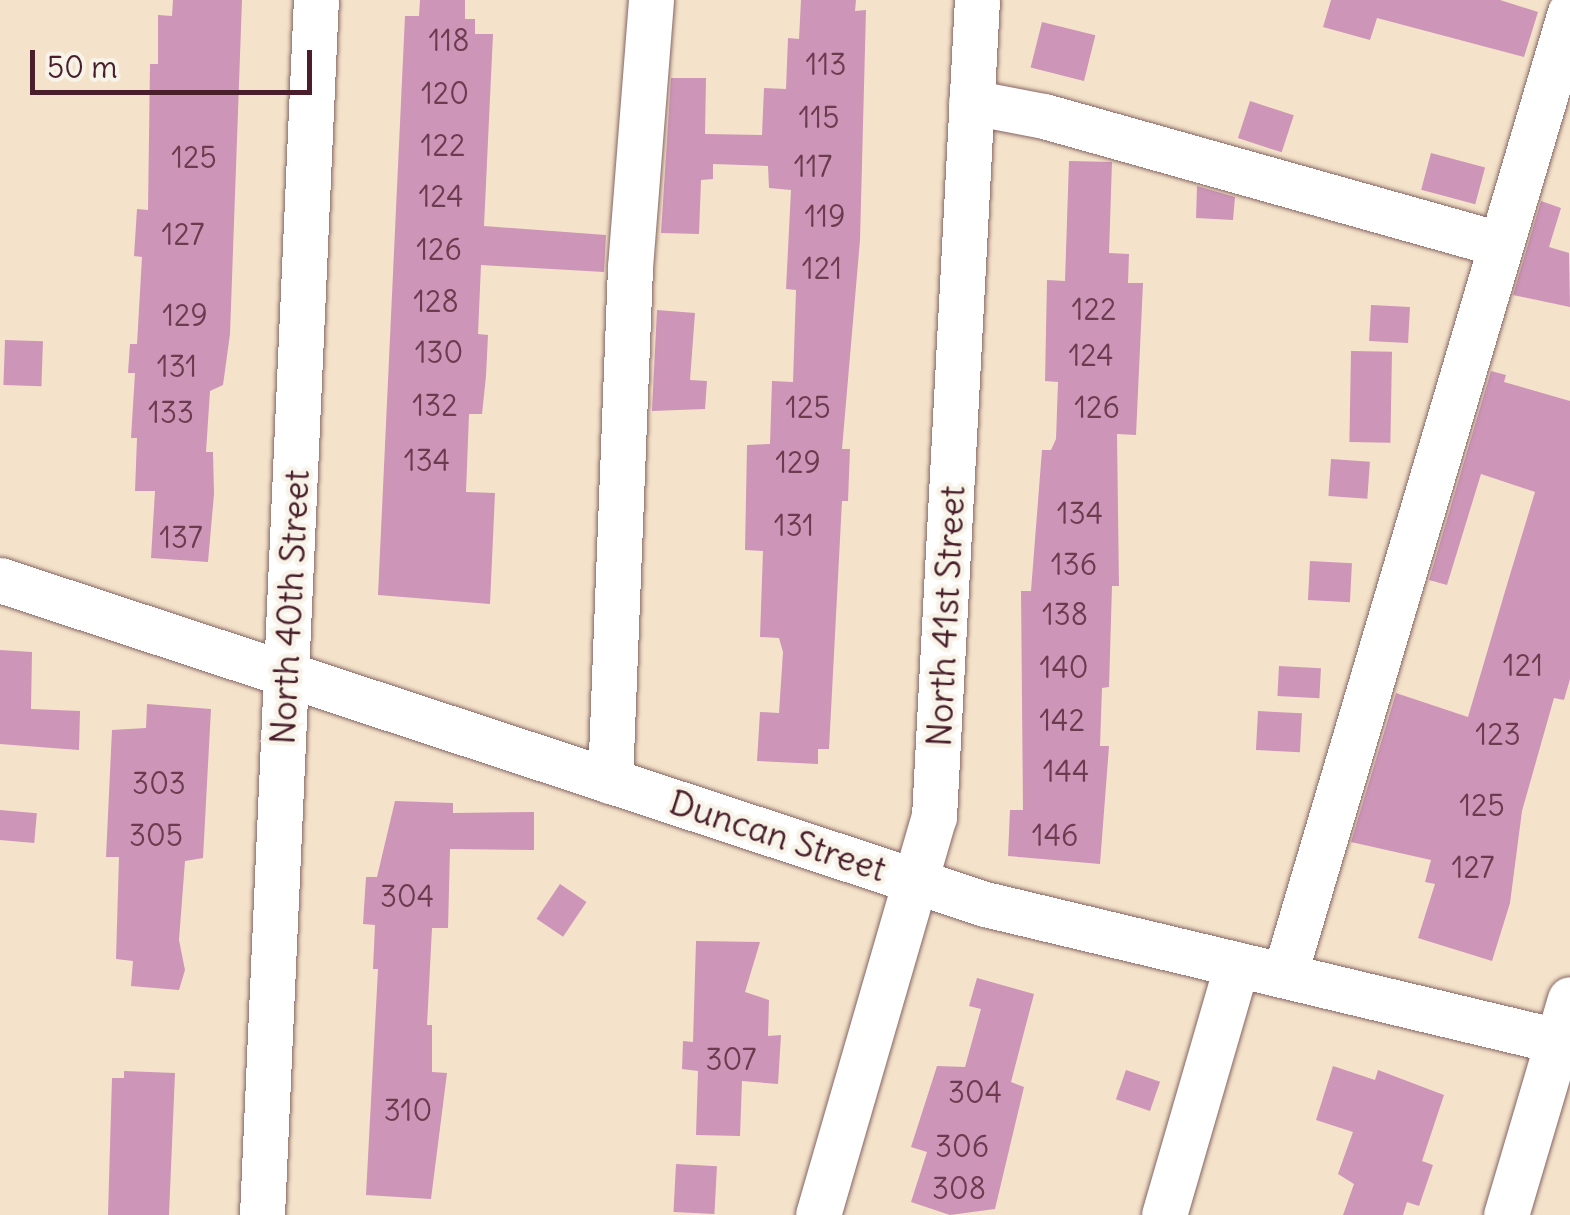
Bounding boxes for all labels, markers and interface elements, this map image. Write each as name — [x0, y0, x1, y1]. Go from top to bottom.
house number: 118 — [428, 22, 470, 58]
scale bar — [35, 30, 318, 92]
house number: 113 — [806, 46, 846, 82]
text: 50 m — [47, 48, 117, 86]
house number: 120 — [421, 75, 469, 111]
house number: 115 — [798, 99, 840, 135]
house number: 122 — [421, 127, 465, 163]
house number: 125 — [171, 139, 217, 175]
house number: 117 — [794, 148, 832, 184]
house number: 124 — [418, 178, 464, 214]
house number: 119 — [804, 198, 846, 234]
house number: 127 — [161, 216, 205, 252]
house number: 126 — [416, 231, 462, 267]
house number: 121 — [802, 250, 842, 286]
house number: 128 — [413, 283, 459, 319]
house number: 122 — [1072, 291, 1116, 327]
house number: 129 — [162, 297, 208, 333]
house number: 130 — [415, 334, 463, 370]
house number: 124 — [1068, 337, 1114, 373]
house number: 131 — [157, 348, 197, 384]
house number: 132 — [412, 387, 458, 423]
house number: 125 — [785, 389, 831, 425]
house number: 126 — [1074, 389, 1120, 425]
house number: 133 — [148, 394, 194, 430]
house number: 134 — [404, 442, 450, 478]
house number: 129 — [775, 444, 821, 480]
street label: North 40th Street — [261, 469, 317, 745]
street label: North 41st Street — [917, 484, 973, 748]
house number: 134 — [1057, 495, 1103, 531]
house number: 131 — [774, 507, 814, 543]
house number: 137 — [159, 519, 203, 555]
house number: 136 — [1051, 546, 1097, 582]
house number: 138 — [1042, 596, 1088, 632]
house number: 121 — [1503, 647, 1543, 683]
house number: 140 — [1040, 649, 1088, 685]
house number: 142 — [1039, 702, 1085, 738]
house number: 123 — [1475, 716, 1521, 752]
house number: 144 — [1043, 753, 1089, 789]
house number: 303 — [132, 765, 186, 801]
street label: Duncan Street — [664, 780, 892, 890]
house number: 125 — [1459, 787, 1505, 823]
house number: 305 — [129, 817, 183, 853]
house number: 146 — [1032, 817, 1078, 853]
house number: 127 — [1451, 849, 1495, 885]
house number: 304 — [380, 878, 434, 914]
house number: 307 — [705, 1041, 757, 1077]
house number: 304 — [948, 1074, 1002, 1110]
house number: 310 — [384, 1092, 432, 1128]
house number: 306 — [935, 1128, 989, 1164]
house number: 308 — [932, 1170, 986, 1206]

